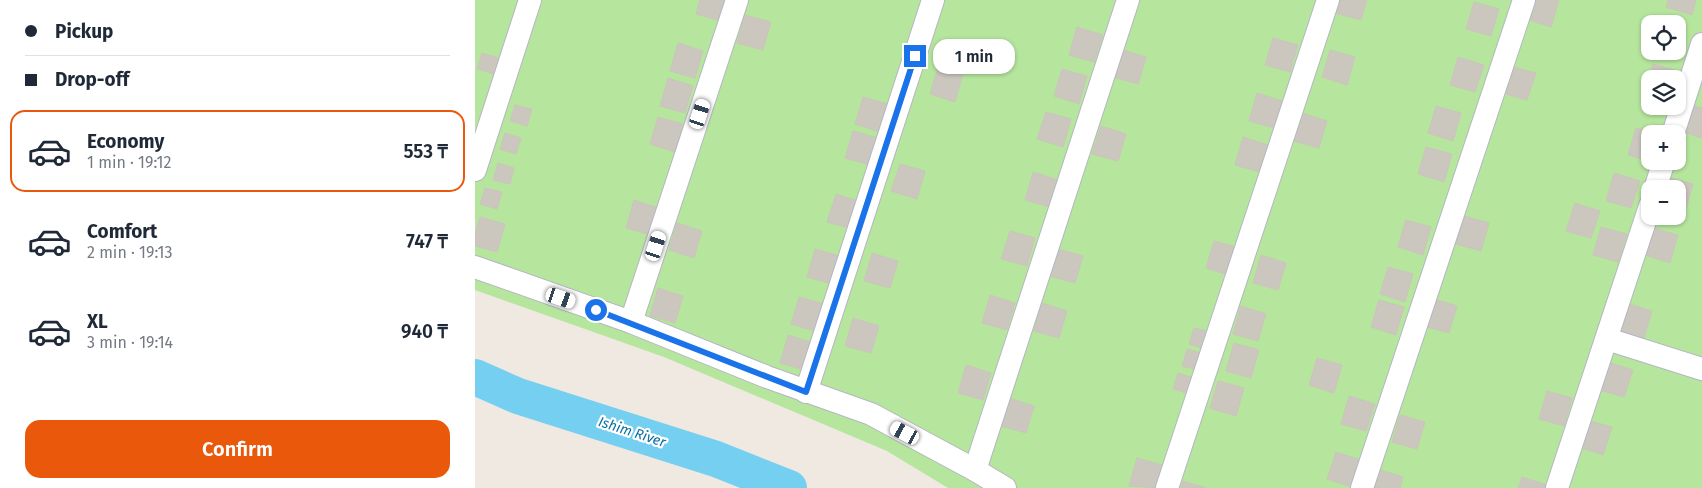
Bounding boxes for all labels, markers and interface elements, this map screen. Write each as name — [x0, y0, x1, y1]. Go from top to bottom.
map controls — [1641, 15, 1686, 225]
button: locate — [1641, 15, 1686, 60]
text: Pickup — [55, 20, 113, 43]
callout: 1 min — [933, 38, 1015, 74]
route end — [904, 45, 926, 67]
text: 1 min — [955, 47, 993, 66]
text: Drop-off — [55, 68, 129, 91]
button: layers — [1641, 70, 1686, 115]
car — [688, 97, 711, 131]
button: + — [1641, 125, 1686, 170]
icon: car — [27, 129, 72, 174]
text: Economy — [87, 130, 164, 153]
text: 553 ₸ — [403, 140, 448, 163]
text: 1 min · 19:12 — [87, 153, 171, 172]
button: − — [1641, 180, 1686, 225]
icon: car — [27, 219, 72, 264]
text: Comfort — [87, 220, 157, 243]
car — [644, 229, 667, 263]
text: 747 ₸ — [406, 230, 448, 253]
text: 2 min · 19:13 — [87, 243, 173, 262]
car — [544, 286, 577, 310]
route start — [585, 299, 607, 321]
icon: car — [27, 309, 72, 354]
text: XL — [87, 310, 108, 333]
text: 940 ₸ — [401, 320, 448, 343]
text: 3 min · 19:14 — [87, 333, 173, 352]
water label: Ishim River — [596, 413, 668, 451]
car — [888, 419, 921, 447]
button: Confirm — [25, 420, 450, 478]

